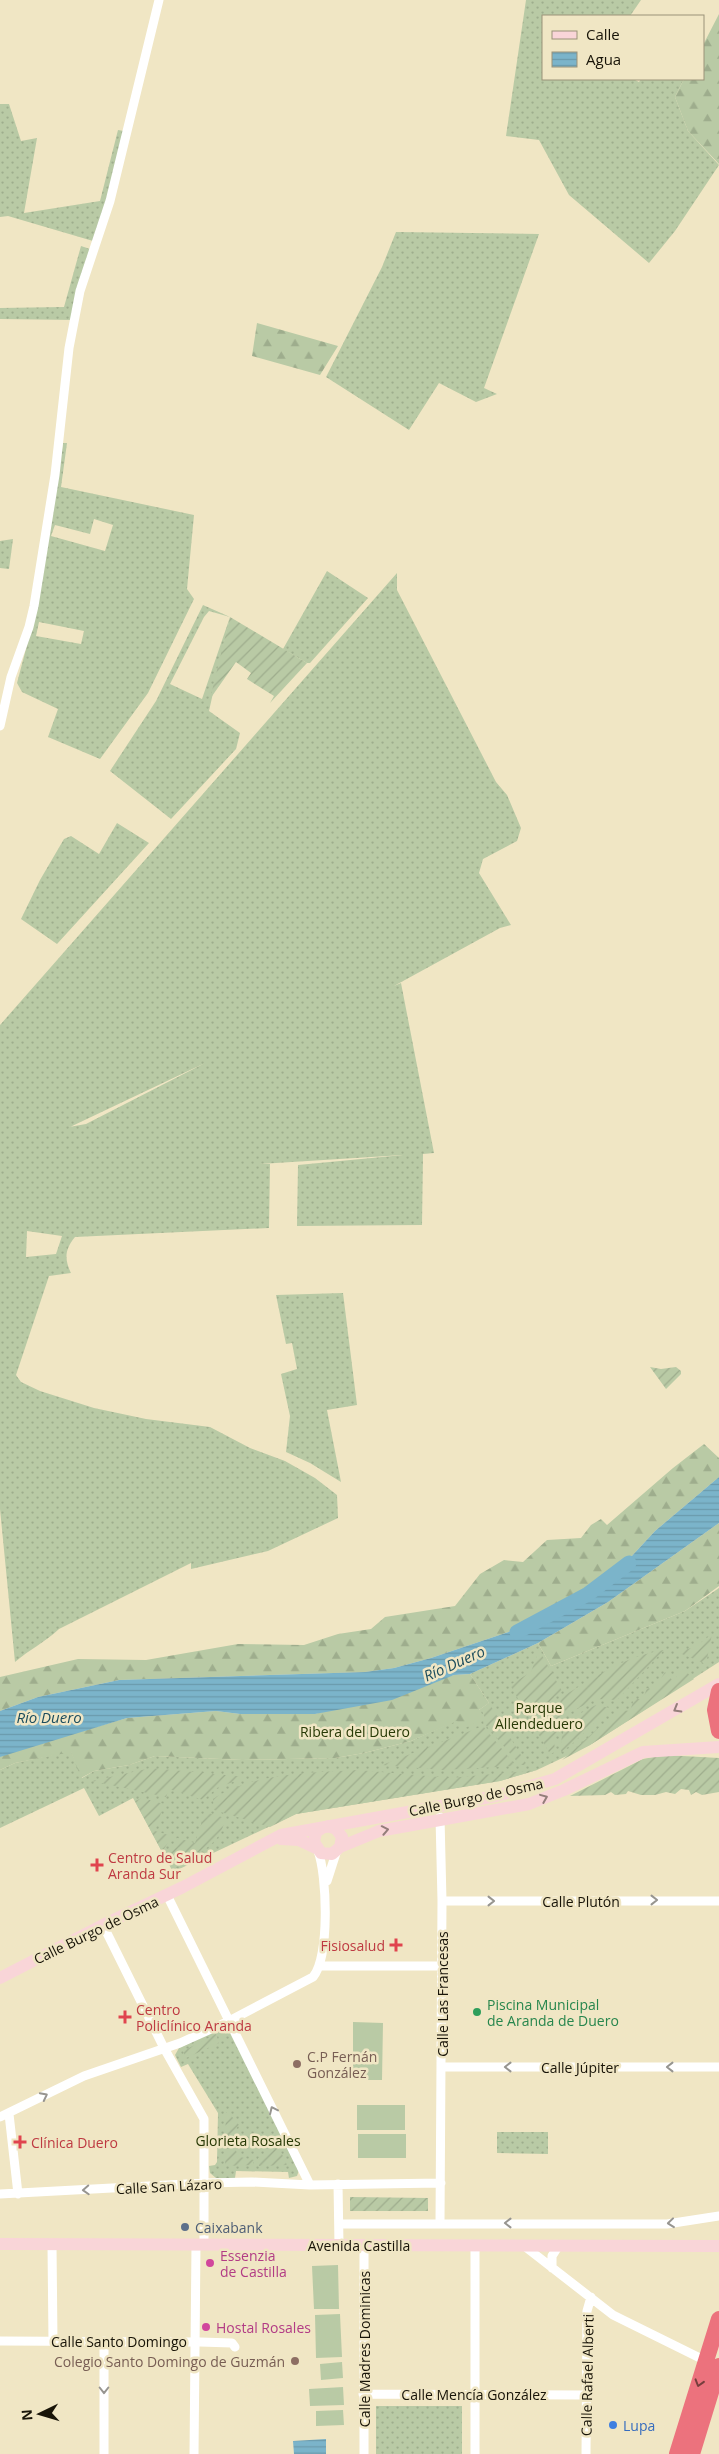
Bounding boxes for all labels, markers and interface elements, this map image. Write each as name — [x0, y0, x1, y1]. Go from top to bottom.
legend — [542, 15, 704, 80]
text: Calle — [586, 24, 620, 44]
text: Agua — [586, 49, 621, 69]
water label: Río Duero — [420, 1641, 488, 1685]
park label: Parque Allendeduero — [495, 1698, 583, 1733]
one-way arrow — [673, 1702, 682, 1712]
water label: Río Duero — [16, 1707, 82, 1727]
park label: Ribera del Duero — [300, 1722, 410, 1741]
street label: Calle Burgo de Osma — [407, 1774, 545, 1820]
one-way arrow — [539, 1794, 548, 1804]
one-way arrow — [381, 1825, 390, 1835]
place label: Centro de Salud Aranda Sur — [108, 1848, 212, 1883]
marker: Centro de Salud Aranda Sur — [90, 1858, 104, 1872]
street label: Calle Burgo de Osma — [30, 1892, 162, 1968]
street label: Calle Plutón — [542, 1892, 620, 1911]
one-way arrow — [487, 1895, 495, 1906]
one-way arrow — [650, 1895, 658, 1905]
street label: Calle Las Francesas — [433, 1931, 452, 2057]
place label: Fisiosalud — [320, 1936, 385, 1955]
marker: Fisiosalud — [389, 1938, 403, 1952]
place label: Piscina Municipal de Aranda de Duero — [487, 1995, 619, 2030]
place label: Centro Policlínico Aranda — [136, 2000, 252, 2035]
marker: Piscina Municipal de Aranda de Duero — [471, 2006, 483, 2018]
marker: Centro Policlínico Aranda — [118, 2010, 132, 2024]
place label: C.P Fernán González — [307, 2047, 377, 2082]
marker: C.P Fernán González — [291, 2058, 303, 2070]
street label: Calle Júpiter — [541, 2058, 619, 2077]
one-way arrow — [504, 2062, 512, 2072]
one-way arrow — [666, 2062, 674, 2072]
one-way arrow — [39, 2092, 48, 2102]
one-way arrow — [269, 2106, 279, 2115]
park label: Glorieta Rosales — [195, 2131, 301, 2150]
place label: Clínica Duero — [31, 2133, 118, 2152]
marker: Clínica Duero — [13, 2135, 27, 2149]
street label: Calle San Lázaro — [115, 2174, 223, 2198]
one-way arrow — [82, 2184, 90, 2195]
one-way arrow — [667, 2217, 675, 2228]
place label: Caixabank — [195, 2218, 263, 2237]
one-way arrow — [504, 2218, 512, 2228]
marker: Caixabank — [179, 2221, 191, 2233]
street label: Avenida Castilla — [308, 2236, 410, 2255]
place label: Essenzia de Castilla — [220, 2246, 287, 2281]
marker: Essenzia de Castilla — [204, 2257, 216, 2269]
street label: Calle Madres Dominicas — [355, 2271, 374, 2427]
street label: Calle Rafael Alberti — [576, 2314, 598, 2436]
place label: Hostal Rosales — [216, 2318, 311, 2337]
marker: Hostal Rosales — [200, 2321, 212, 2333]
street label: Calle Santo Domingo — [51, 2332, 187, 2351]
place label: Colegio Santo Domingo de Guzmán — [54, 2352, 285, 2371]
marker: Colegio Santo Domingo de Guzmán — [289, 2355, 301, 2367]
one-way arrow — [695, 2378, 705, 2386]
street label: Calle Mencía González — [401, 2385, 547, 2404]
one-way arrow — [99, 2386, 109, 2394]
north arrow — [15, 2389, 65, 2439]
text: N — [17, 2409, 37, 2422]
place label: Lupa — [623, 2416, 655, 2435]
marker: Lupa — [607, 2419, 619, 2431]

